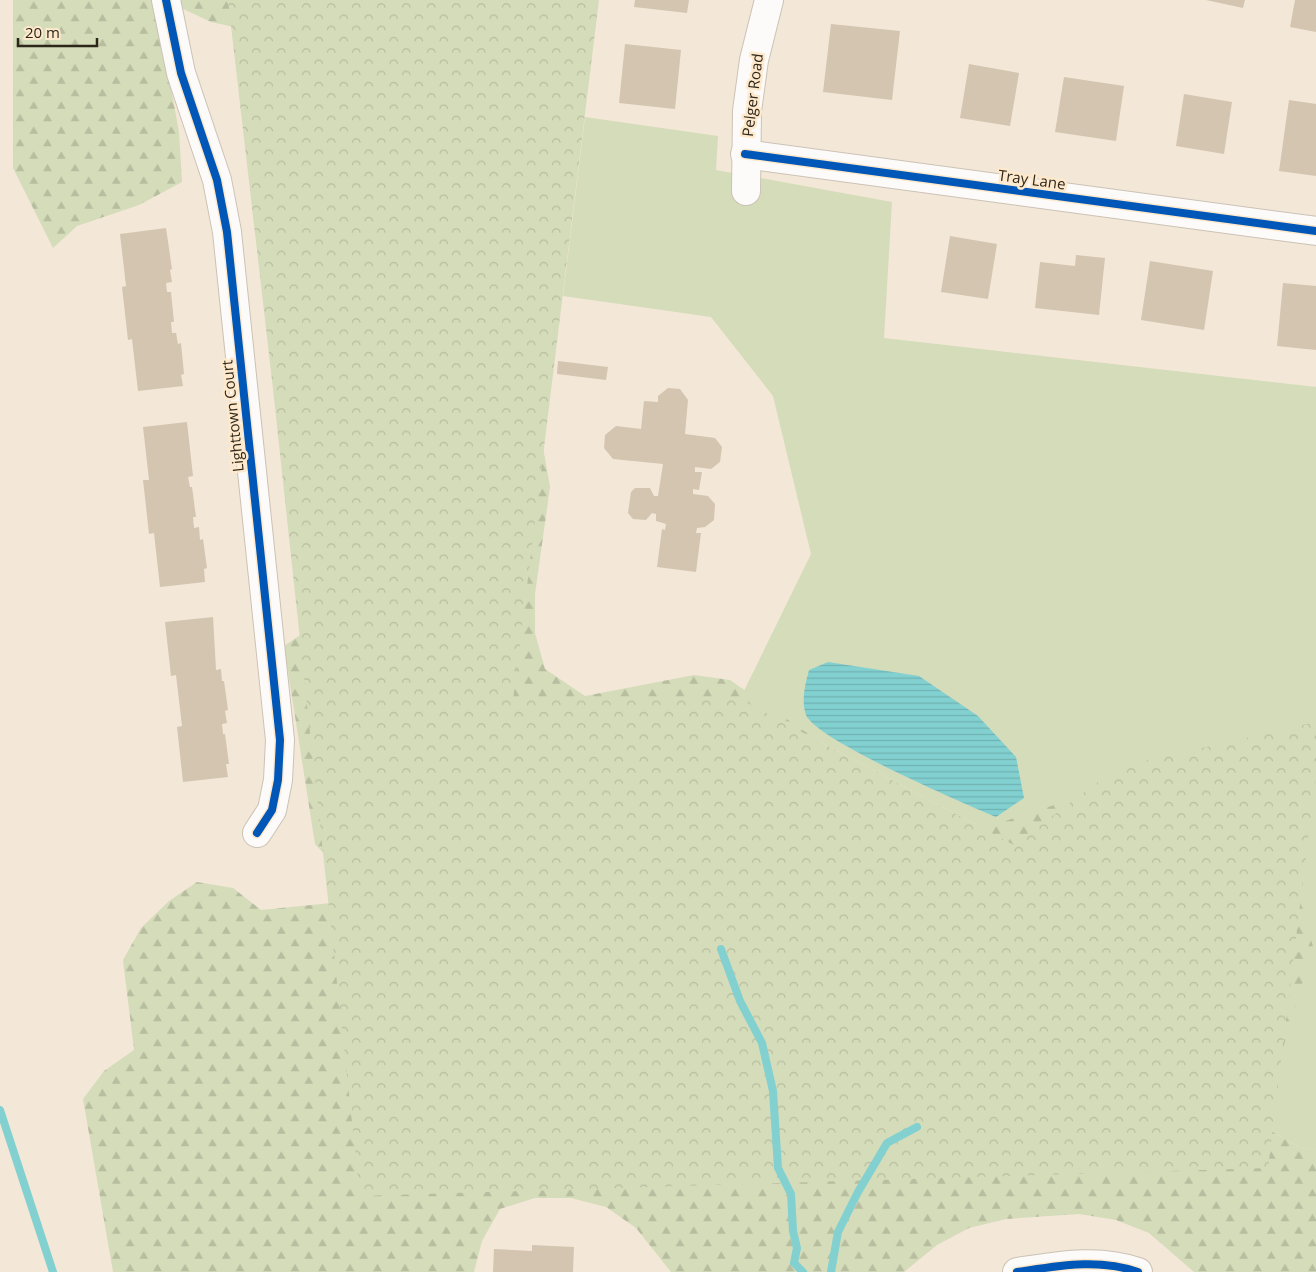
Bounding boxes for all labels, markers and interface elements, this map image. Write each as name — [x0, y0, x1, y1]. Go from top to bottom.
scale bar — [18, 15, 96, 47]
text: 20 m — [25, 22, 60, 42]
street label: Pelger Road — [737, 52, 767, 138]
street label: Tray Lane — [997, 164, 1067, 194]
street label: Lighttown Court — [216, 359, 248, 473]

